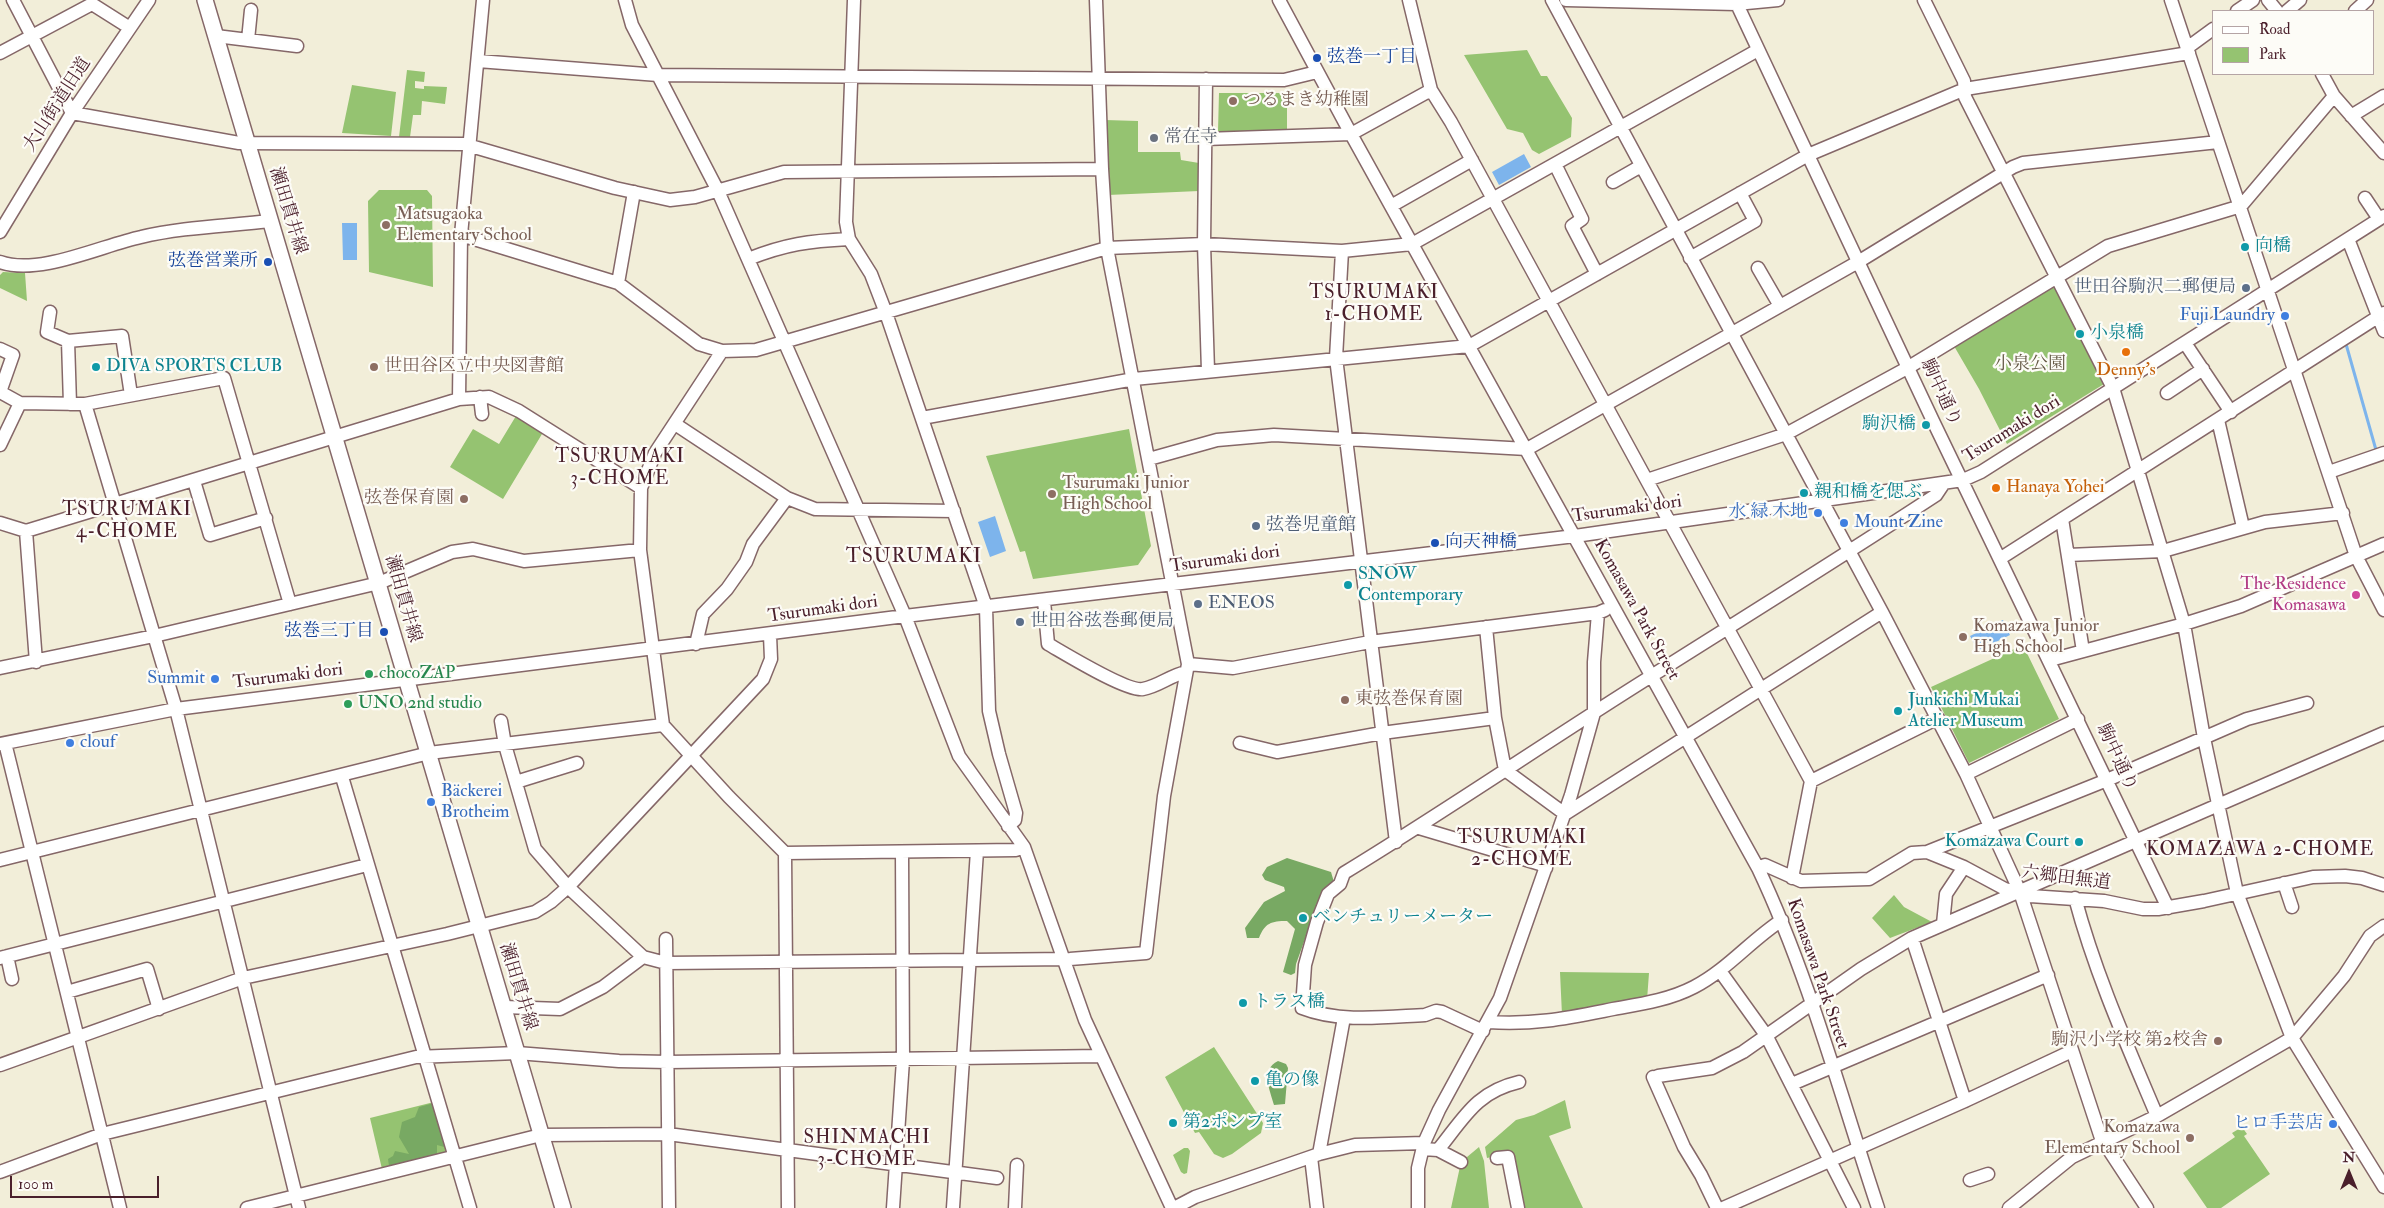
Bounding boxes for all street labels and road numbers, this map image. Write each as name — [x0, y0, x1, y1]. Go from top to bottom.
street label: 大山街道旧道 — [20, 54, 96, 156]
street label: 瀬田貫井線 — [264, 165, 310, 257]
street label: 駒中通り — [1915, 356, 1965, 430]
street label: Tsurumaki dori — [1959, 392, 2065, 468]
street label: Tsurumaki dori — [1571, 492, 1683, 528]
street label: Komasawa Park Street — [1588, 536, 1684, 684]
street label: Tsurumaki dori — [1169, 542, 1281, 578]
street label: 瀬田貫井線 — [379, 553, 425, 645]
street label: Tsurumaki dori — [767, 592, 879, 628]
street label: Tsurumaki dori — [232, 660, 344, 694]
street label: 駒中通り — [2091, 721, 2141, 795]
street label: 六郷田無道 — [2020, 863, 2112, 895]
street label: Komasawa Park Street — [1781, 896, 1853, 1052]
street label: 瀬田貫井線 — [494, 941, 540, 1033]

